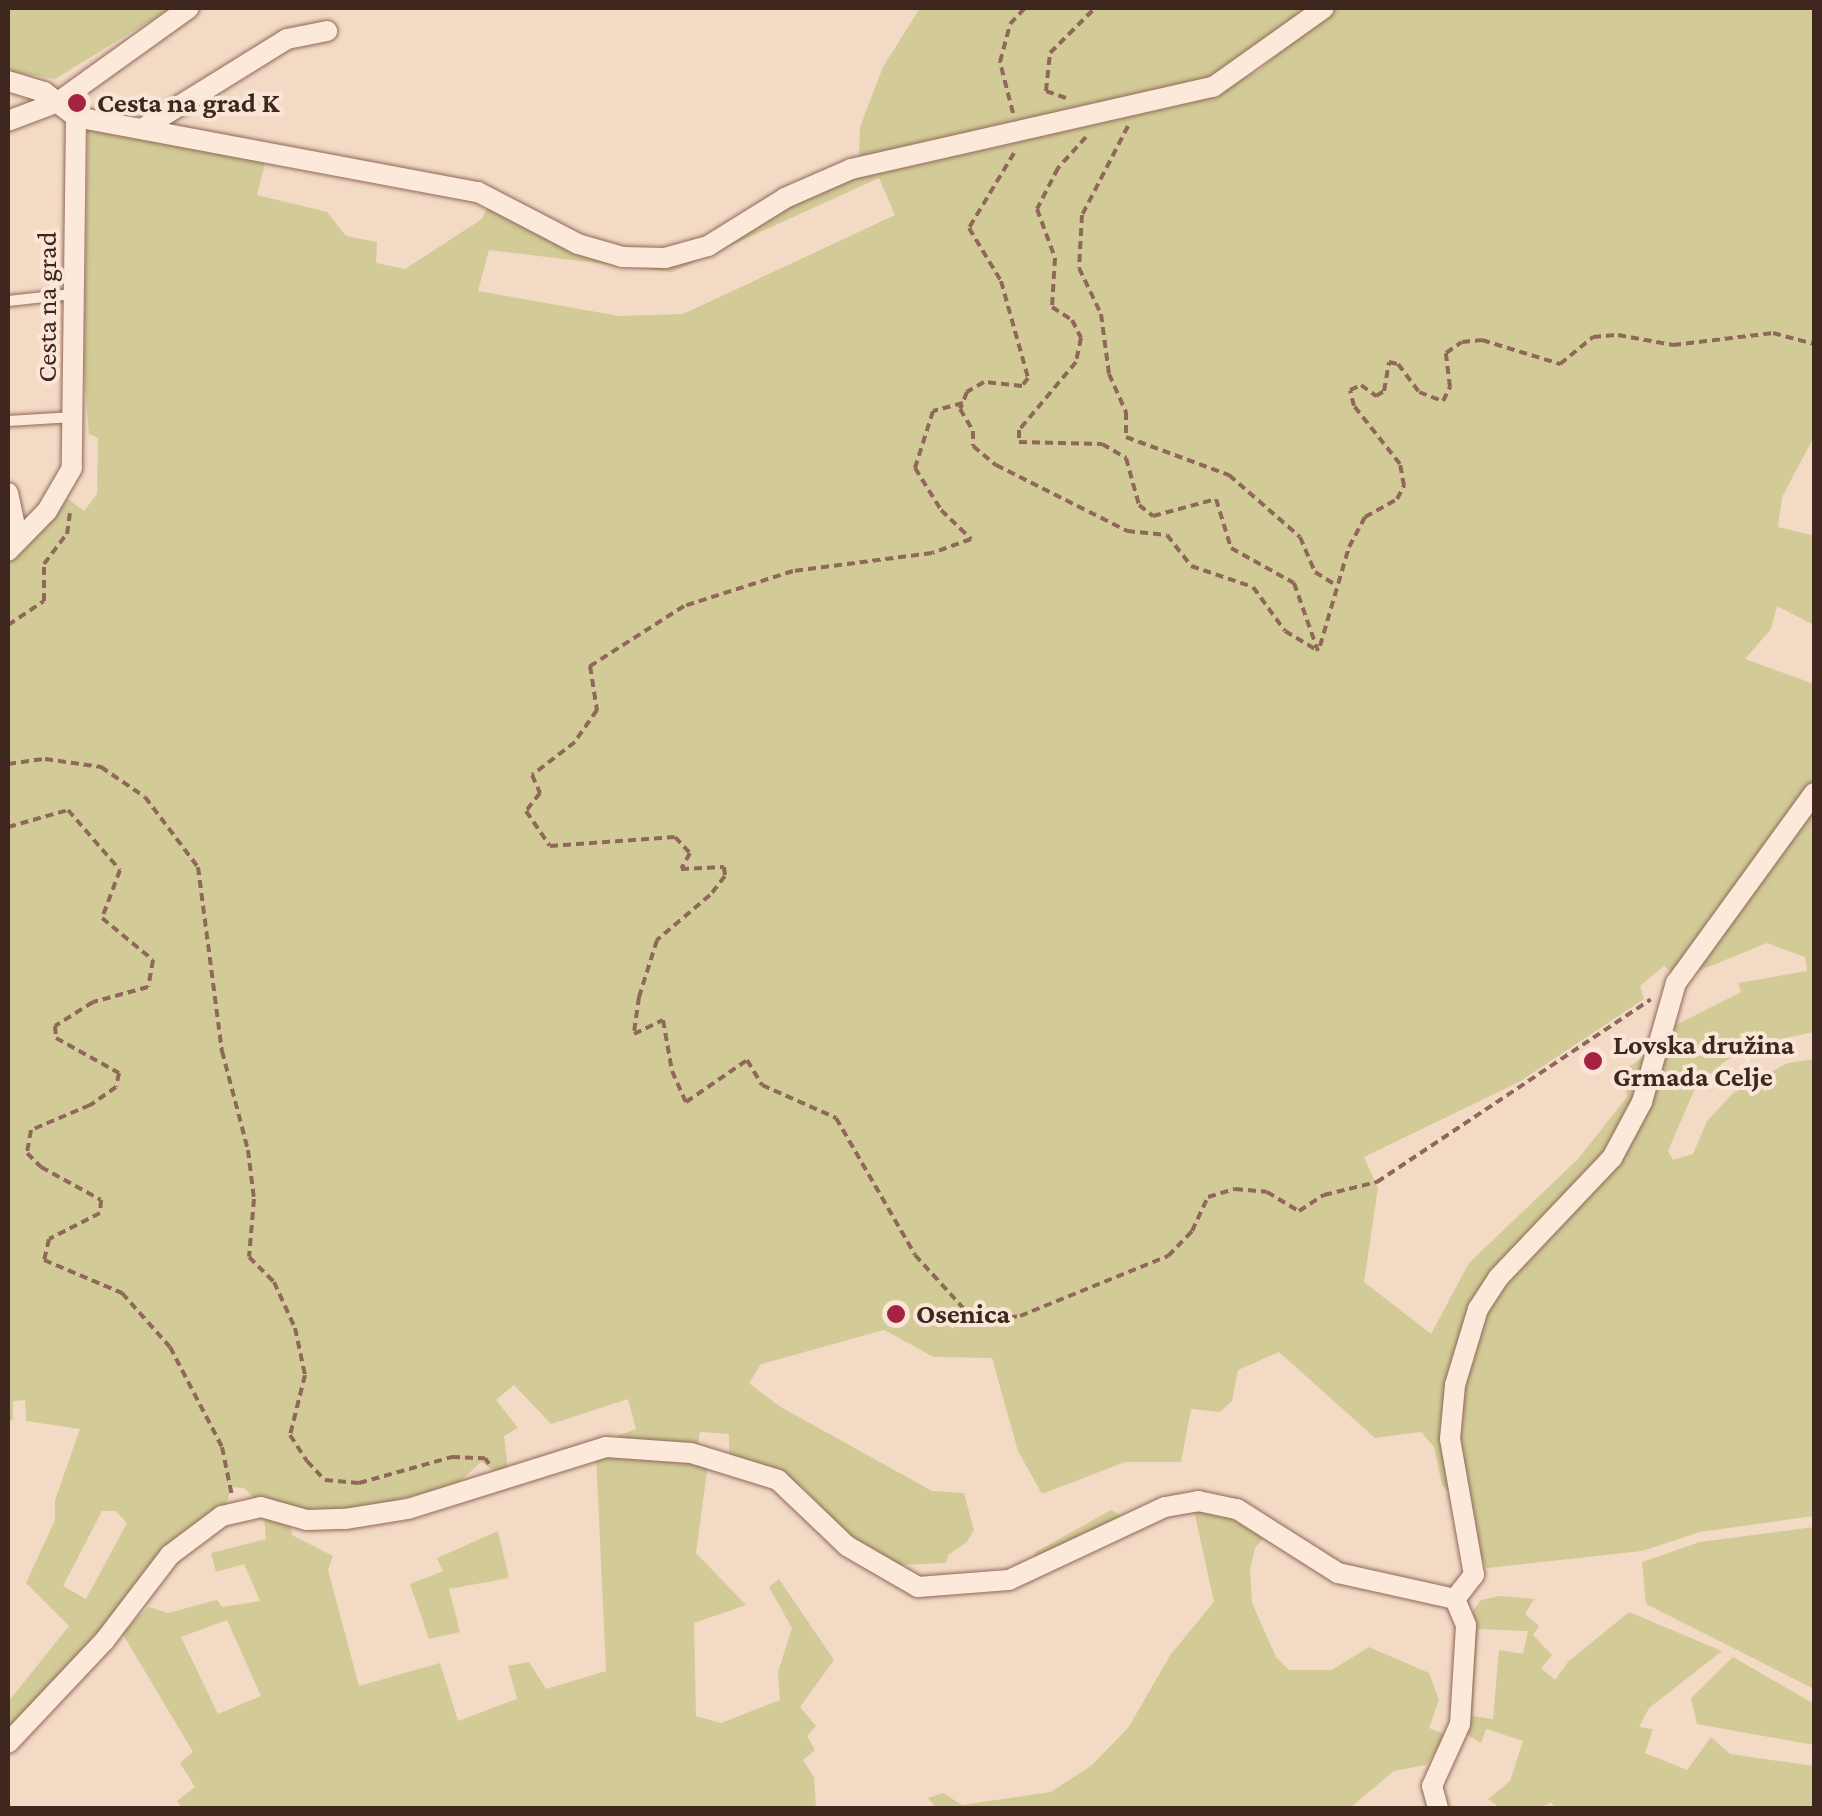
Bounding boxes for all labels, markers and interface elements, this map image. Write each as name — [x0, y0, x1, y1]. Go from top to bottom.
place label: Cesta na grad K — [97, 86, 279, 120]
marker: Cesta na grad K — [66, 92, 88, 114]
street label: Cesta na grad — [30, 232, 64, 382]
place label: Lovska družina Grmada Celje — [1613, 1028, 1794, 1094]
marker: Lovska družina Grmada Celje — [1582, 1050, 1604, 1072]
place label: Osenica — [916, 1297, 1010, 1331]
marker: Osenica — [885, 1303, 907, 1325]

